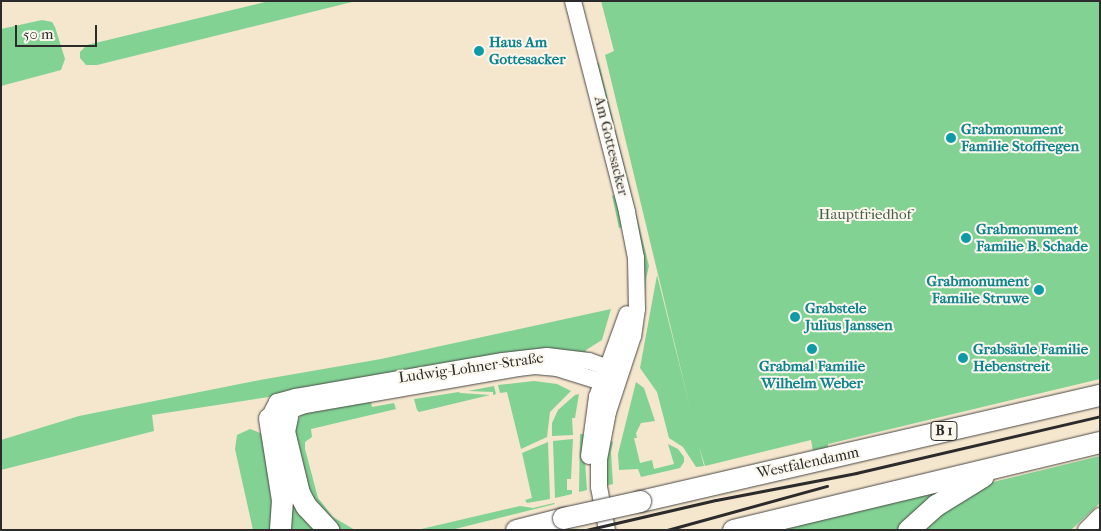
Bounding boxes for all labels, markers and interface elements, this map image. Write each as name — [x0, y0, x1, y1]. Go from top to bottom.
scale bar — [18, 15, 100, 47]
text: 50 m — [23, 25, 53, 43]
place label: Haus Am Gottesacker — [489, 33, 566, 68]
marker: Haus Am Gottesacker — [473, 45, 485, 57]
street label: Am Gottesacker — [590, 94, 632, 198]
place label: Grabmonument Familie Stoffregen — [961, 120, 1079, 155]
marker: Grabmonument Familie Stoffregen — [945, 132, 957, 144]
park label: Hauptfriedhof — [819, 206, 911, 224]
place label: Grabmonument Familie B. Schade — [976, 220, 1088, 255]
marker: Grabmonument Familie B. Schade — [960, 232, 972, 244]
place label: Grabmonument Familie Struwe — [927, 272, 1029, 307]
marker: Grabmonument Familie Struwe — [1033, 284, 1045, 296]
place label: Grabstele Julius Janssen — [805, 299, 893, 334]
marker: Grabstele Julius Janssen — [789, 311, 801, 323]
place label: Grabsäule Familie Hebenstreit — [973, 340, 1088, 375]
marker: Grabmal Familie Wilhelm Weber — [806, 343, 818, 355]
street label: Ludwig-Lohner-Straße — [397, 349, 545, 387]
marker: Grabsäule Familie Hebenstreit — [957, 352, 969, 364]
place label: Grabmal Familie Wilhelm Weber — [759, 357, 865, 392]
road number: B 1 — [930, 420, 958, 442]
street label: Westfalendamm — [755, 443, 861, 483]

